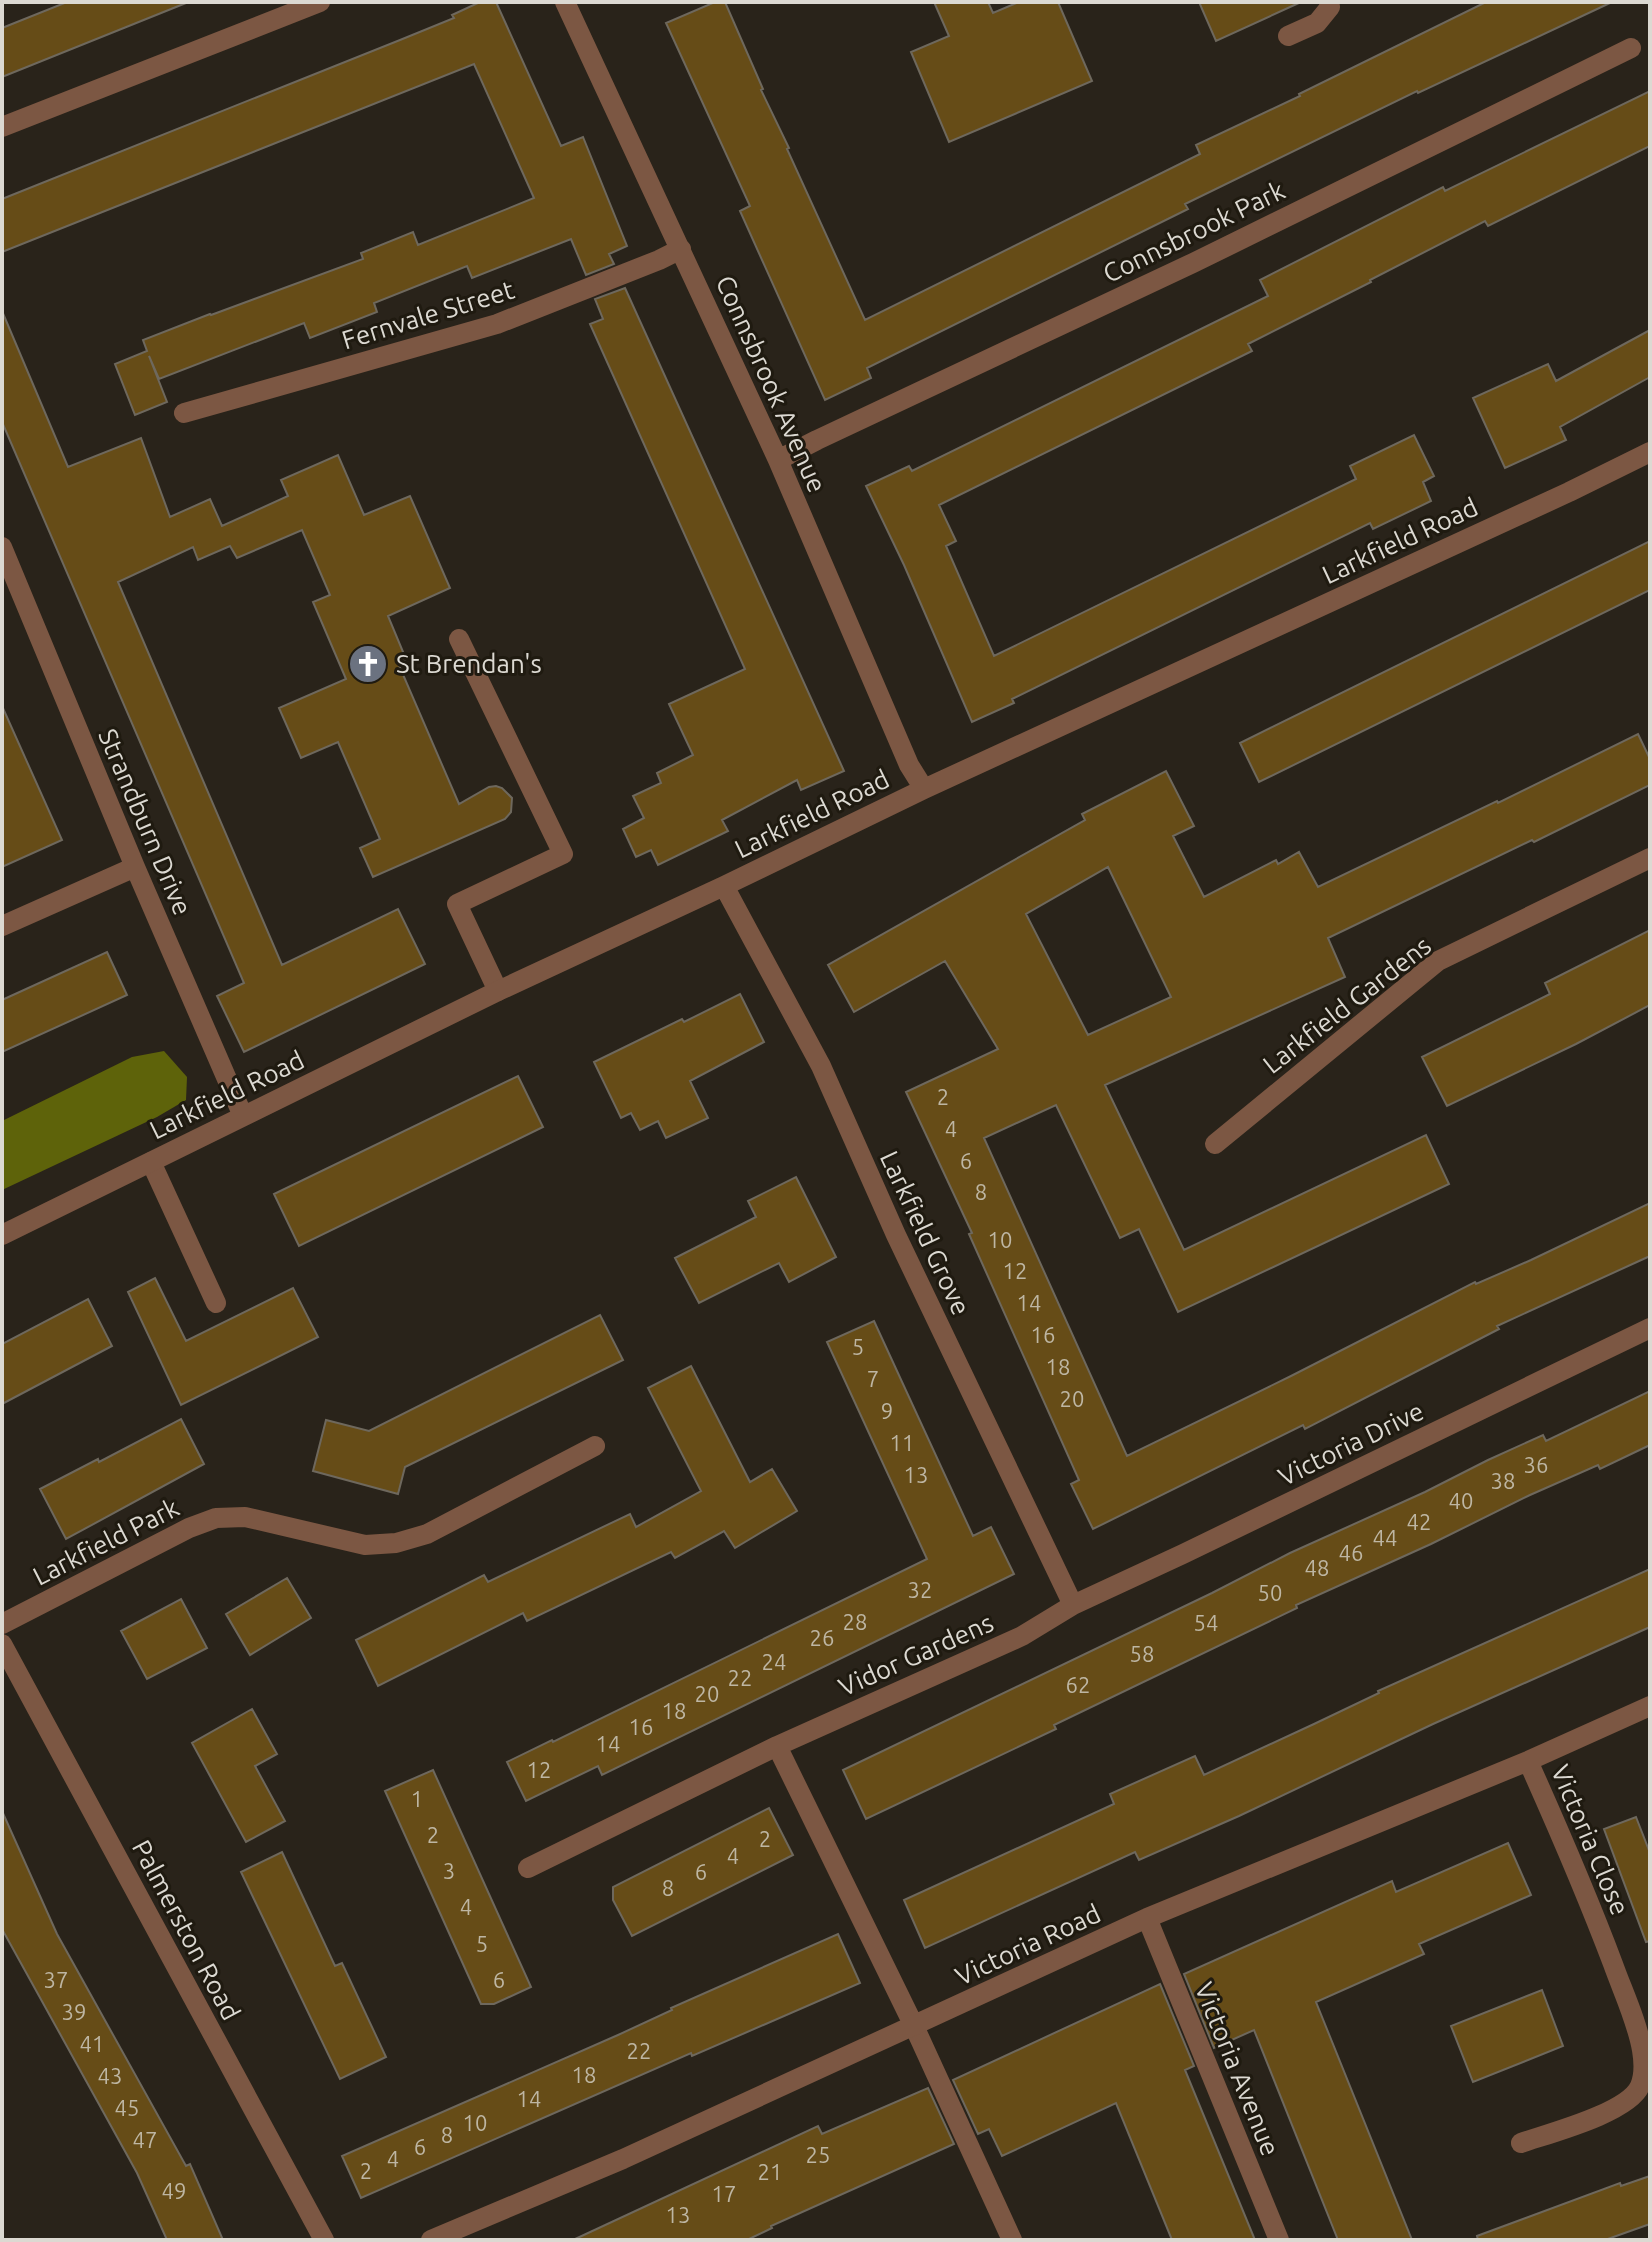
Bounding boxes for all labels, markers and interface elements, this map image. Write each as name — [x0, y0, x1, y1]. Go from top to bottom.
street label: Connsbrook Park — [1098, 175, 1289, 288]
street label: Connsbrook Avenue — [711, 271, 832, 497]
street label: Fernvale Street — [338, 275, 517, 354]
street label: Larkfield Road — [1317, 492, 1482, 589]
church icon: St Brendan's — [347, 643, 389, 685]
place label: St Brendan's — [396, 649, 542, 678]
street label: Strandburn Drive — [93, 724, 198, 919]
street label: Larkfield Road — [730, 764, 894, 863]
street label: Larkfield Gardens — [1257, 930, 1436, 1079]
street label: Larkfield Road — [145, 1045, 309, 1144]
house number: 2 — [937, 1084, 949, 1109]
house number: 4 — [945, 1116, 957, 1141]
street label: Larkfield Grove — [875, 1146, 976, 1319]
house number: 6 — [960, 1148, 972, 1173]
house number: 8 — [975, 1179, 987, 1204]
house number: 10 — [988, 1227, 1012, 1252]
house number: 12 — [1003, 1258, 1027, 1283]
house number: 14 — [1017, 1290, 1041, 1315]
house number: 16 — [1031, 1322, 1055, 1347]
house number: 5 — [852, 1334, 864, 1359]
house number: 18 — [1046, 1354, 1070, 1379]
house number: 7 — [867, 1366, 879, 1391]
house number: 20 — [1060, 1386, 1084, 1411]
street label: Victoria Drive — [1273, 1396, 1428, 1491]
house number: 9 — [881, 1398, 893, 1423]
house number: 11 — [890, 1430, 914, 1455]
house number: 36 — [1524, 1452, 1548, 1477]
house number: 13 — [904, 1462, 928, 1487]
house number: 38 — [1491, 1468, 1515, 1493]
house number: 40 — [1449, 1488, 1473, 1513]
street label: Larkfield Park — [28, 1492, 184, 1591]
house number: 42 — [1407, 1509, 1431, 1534]
house number: 44 — [1373, 1525, 1397, 1550]
house number: 46 — [1339, 1540, 1363, 1565]
house number: 48 — [1305, 1555, 1329, 1580]
house number: 32 — [908, 1577, 932, 1602]
house number: 50 — [1258, 1580, 1282, 1605]
street label: Vidor Gardens — [834, 1608, 998, 1702]
house number: 28 — [843, 1609, 867, 1634]
house number: 54 — [1194, 1610, 1218, 1635]
house number: 26 — [810, 1625, 834, 1650]
house number: 58 — [1130, 1641, 1154, 1666]
house number: 24 — [762, 1649, 786, 1674]
house number: 22 — [728, 1665, 752, 1690]
house number: 62 — [1066, 1672, 1090, 1697]
house number: 20 — [695, 1681, 719, 1706]
house number: 18 — [662, 1698, 686, 1723]
house number: 16 — [629, 1714, 653, 1739]
house number: 14 — [596, 1731, 620, 1756]
house number: 12 — [527, 1757, 551, 1782]
street label: Victoria Close — [1546, 1760, 1635, 1919]
house number: 1 — [411, 1786, 423, 1811]
house number: 2 — [427, 1822, 439, 1847]
house number: 2 — [759, 1826, 771, 1851]
street label: Palmerston Road — [127, 1835, 246, 2025]
house number: 4 — [727, 1843, 739, 1868]
house number: 3 — [443, 1858, 455, 1883]
house number: 6 — [695, 1859, 707, 1884]
house number: 8 — [662, 1875, 674, 1900]
house number: 4 — [460, 1894, 472, 1919]
street label: Victoria Road — [951, 1898, 1105, 1991]
house number: 5 — [476, 1931, 488, 1956]
house number: 37 — [44, 1967, 68, 1992]
house number: 6 — [493, 1967, 505, 1992]
street label: Victoria Avenue — [1190, 1978, 1285, 2160]
house number: 39 — [62, 1999, 86, 2024]
house number: 41 — [80, 2031, 104, 2056]
house number: 22 — [627, 2038, 651, 2063]
house number: 18 — [572, 2062, 596, 2087]
house number: 43 — [98, 2063, 122, 2088]
house number: 14 — [517, 2086, 541, 2111]
house number: 45 — [115, 2095, 139, 2120]
house number: 10 — [463, 2110, 487, 2135]
house number: 8 — [441, 2122, 453, 2147]
house number: 47 — [133, 2127, 157, 2152]
house number: 6 — [414, 2134, 426, 2159]
house number: 25 — [806, 2142, 830, 2167]
house number: 4 — [387, 2146, 399, 2171]
house number: 2 — [360, 2158, 372, 2183]
house number: 21 — [758, 2159, 782, 2184]
house number: 49 — [162, 2178, 186, 2203]
house number: 17 — [712, 2181, 736, 2206]
house number: 13 — [666, 2202, 690, 2227]

